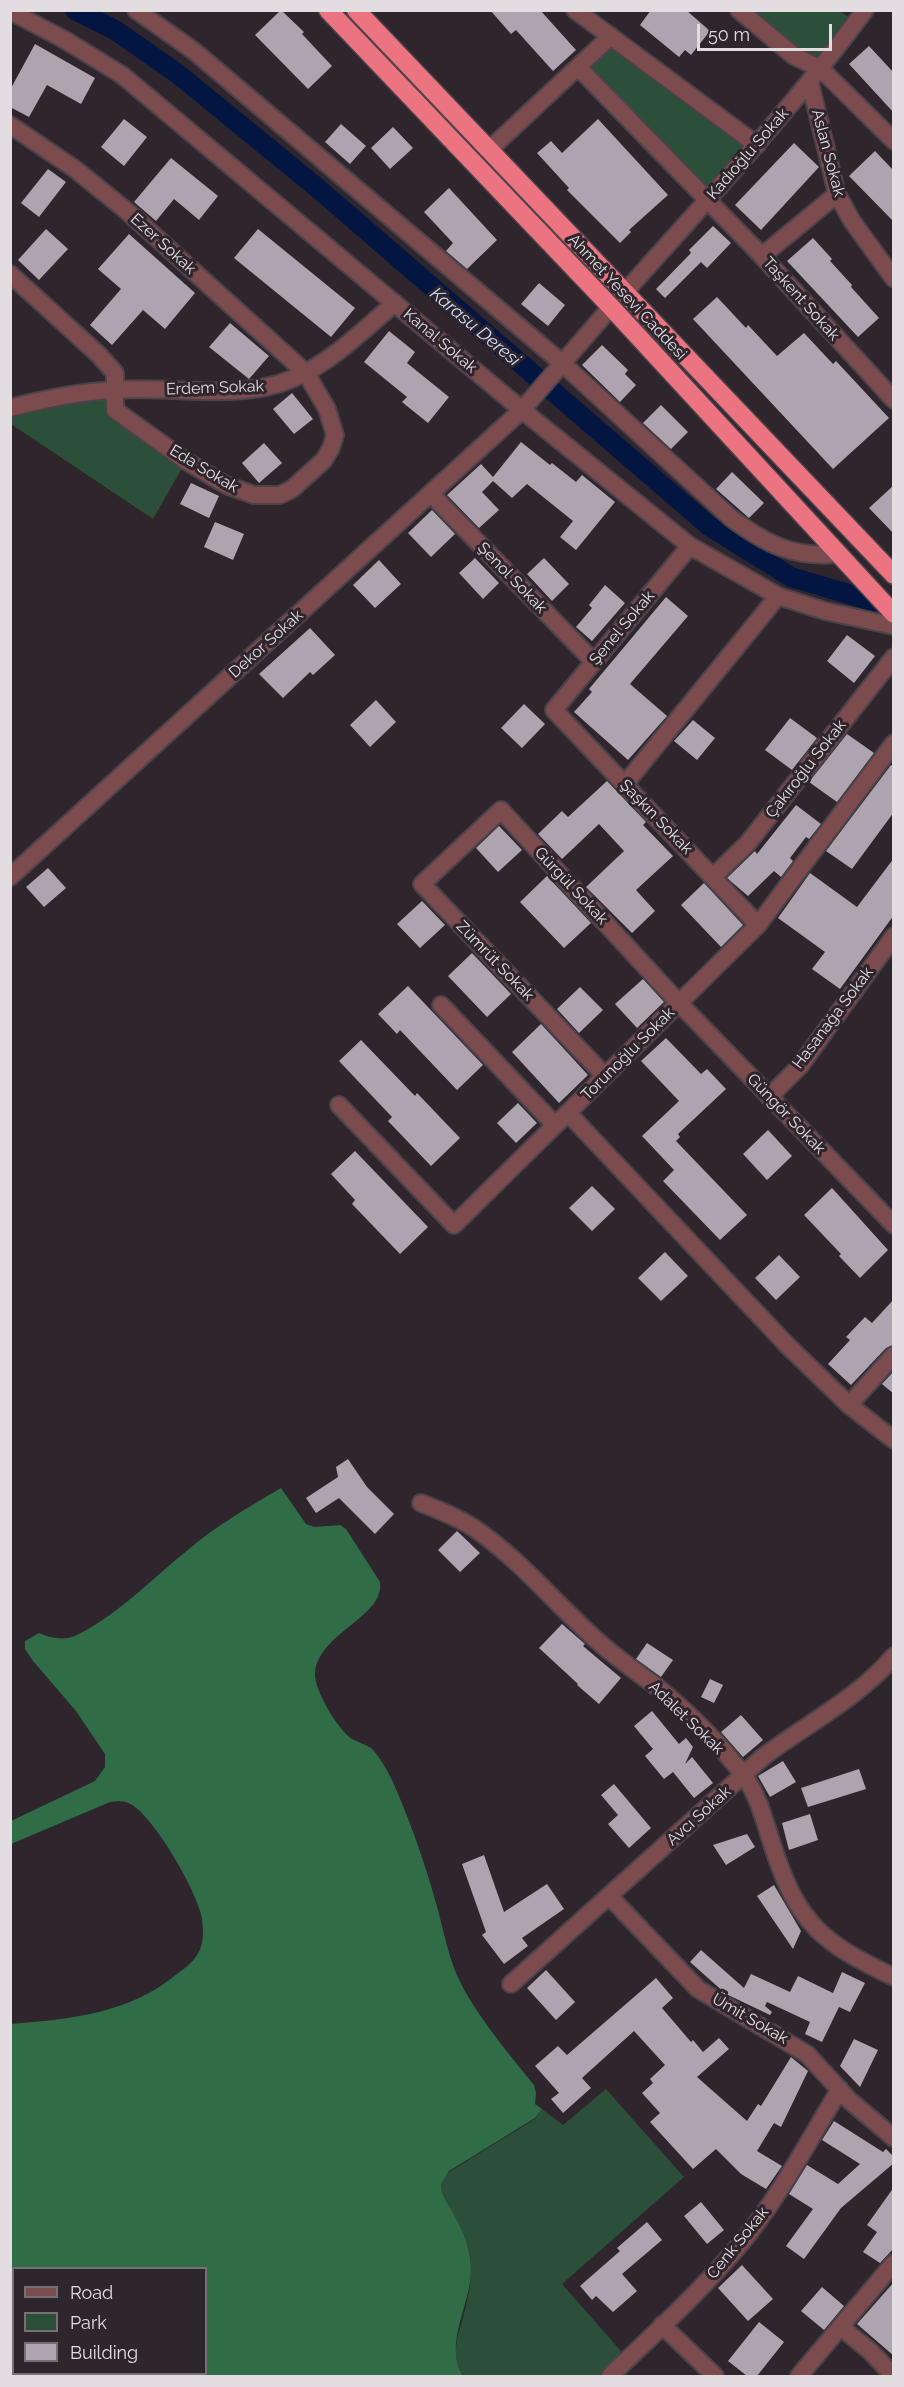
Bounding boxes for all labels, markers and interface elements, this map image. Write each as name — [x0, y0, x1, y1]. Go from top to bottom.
scale bar — [700, 12, 835, 50]
text: 50 m — [708, 24, 750, 45]
street label: Kadıoğlu Sokak — [703, 104, 793, 204]
street label: Aslan Sokak — [807, 107, 849, 199]
street label: Ezer Sokak — [126, 210, 200, 278]
street label: Ahmet Yesevi Caddesi — [564, 230, 690, 364]
street label: Taşkent Sokak — [759, 253, 843, 345]
water label: Karasu Deresi — [426, 283, 524, 371]
street label: Kanal Sokak — [399, 305, 481, 377]
street label: Erdem Sokak — [166, 377, 264, 399]
street label: Eda Sokak — [166, 441, 242, 497]
street label: Şenol Sokak — [473, 539, 551, 617]
street label: Şenel Sokak — [585, 587, 659, 669]
street label: Dekor Sokak — [225, 606, 307, 682]
street label: Çakıroğlu Sokak — [762, 716, 850, 822]
street label: Şaşkın Sokak — [616, 776, 696, 858]
street label: Gürgül Sokak — [530, 843, 612, 929]
street label: Zümrüt Sokak — [452, 917, 538, 1005]
street label: Hasanağa Sokak — [788, 963, 878, 1073]
street label: Torunoğlu Sokak — [577, 1003, 679, 1105]
street label: Güngör Sokak — [743, 1070, 829, 1158]
street label: Adalet Sokak — [644, 1677, 728, 1759]
street label: Avcı Sokak — [663, 1782, 735, 1850]
street label: Ümit Sokak — [709, 1990, 791, 2048]
street label: Cenk Sokak — [703, 2203, 773, 2283]
legend — [12, 2267, 207, 2375]
text: Road — [70, 2282, 113, 2303]
text: Park — [70, 2312, 107, 2333]
text: Building — [70, 2342, 138, 2363]

